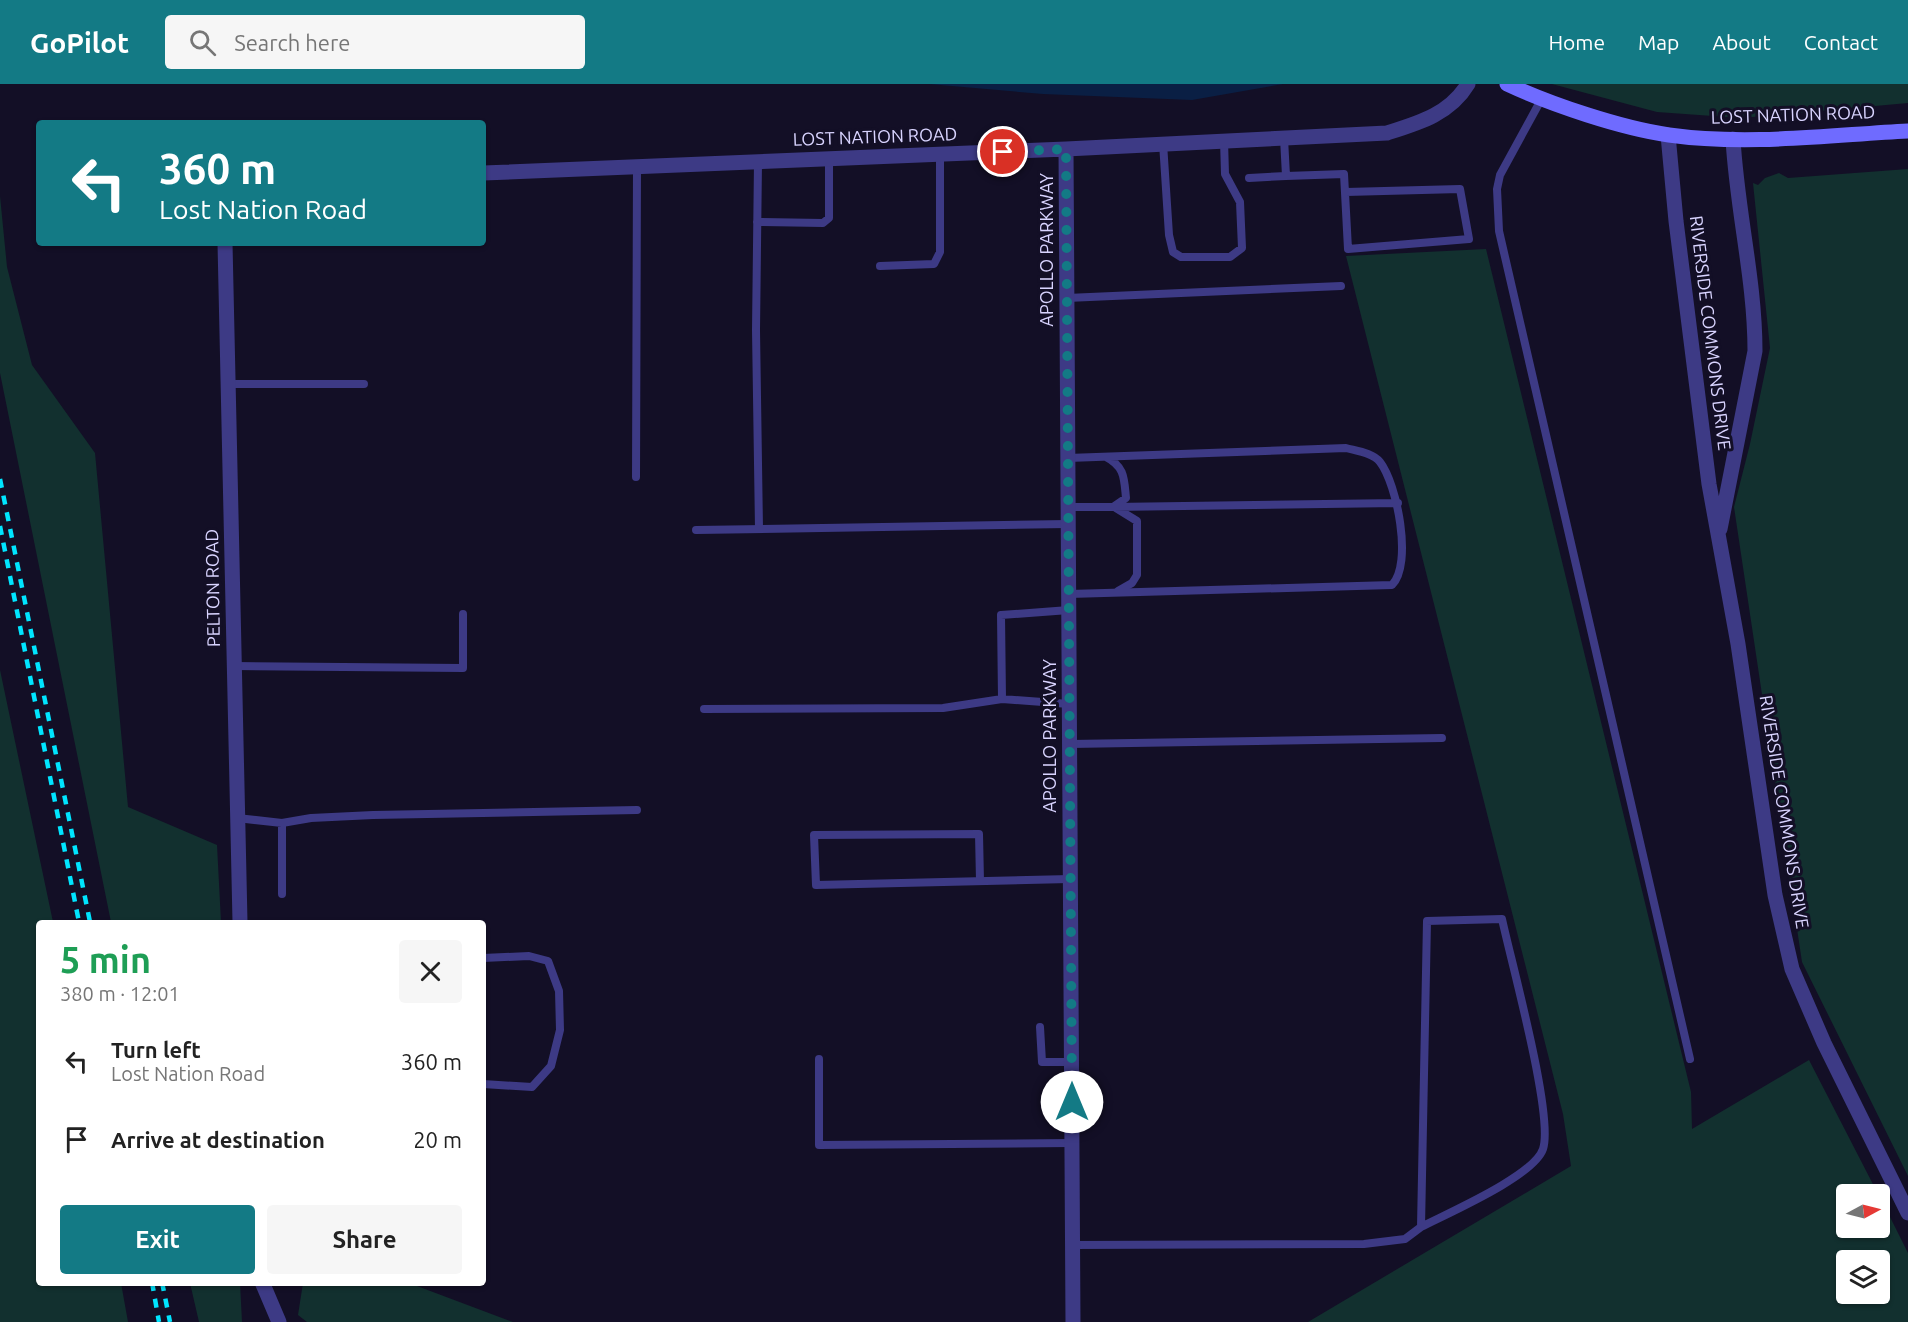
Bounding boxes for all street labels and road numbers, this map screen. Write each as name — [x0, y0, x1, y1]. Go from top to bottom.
street label: LOST NATION ROAD — [1710, 101, 1876, 127]
street label: LOST NATION ROAD — [792, 123, 958, 149]
street label: APOLLO PARKWAY — [1036, 173, 1056, 327]
street label: RIVERSIDE COMMONS DRIVE — [1687, 214, 1735, 451]
street label: PELTON ROAD — [201, 529, 223, 647]
street label: APOLLO PARKWAY — [1039, 659, 1059, 813]
street label: RIVERSIDE COMMONS DRIVE — [1757, 694, 1813, 930]

